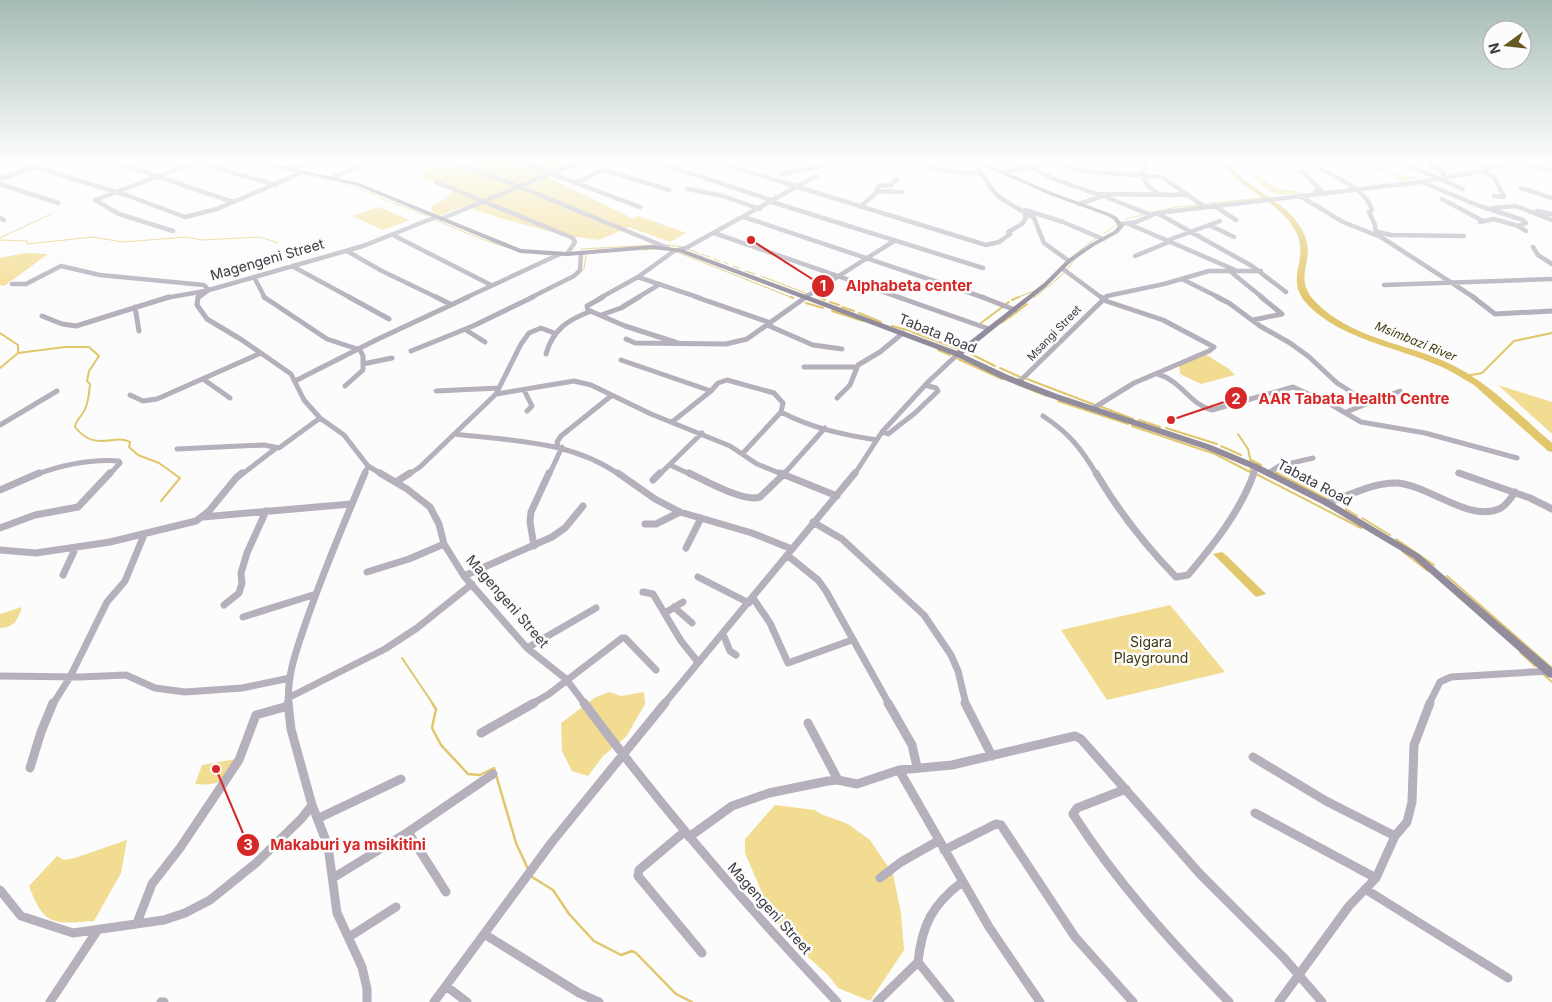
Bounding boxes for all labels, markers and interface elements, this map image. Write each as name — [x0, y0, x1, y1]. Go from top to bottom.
north arrow — [1482, 20, 1532, 70]
text: N — [1484, 41, 1504, 56]
street label: Magengeni Street — [208, 235, 326, 283]
callout: Alphabeta center — [810, 271, 982, 301]
text: 1 — [820, 276, 826, 295]
text: Alphabeta center — [846, 276, 972, 295]
street label: Msangi Street — [1024, 302, 1084, 364]
street label: Tabata Road — [896, 310, 980, 356]
water label: Msimbazi River — [1373, 318, 1459, 364]
callout: AAR Tabata Health Centre — [1224, 383, 1460, 413]
text: 2 — [1231, 389, 1241, 408]
text: AAR Tabata Health Centre — [1258, 389, 1450, 408]
street label: Tabata Road — [1275, 455, 1355, 509]
street label: Magengeni Street — [463, 551, 553, 651]
park label: Sigara Playground — [1114, 633, 1188, 666]
callout: Makaburi ya msikitini — [235, 830, 436, 860]
text: 3 — [243, 835, 253, 854]
text: Makaburi ya msikitini — [270, 835, 426, 854]
street label: Magengeni Street — [724, 859, 816, 958]

